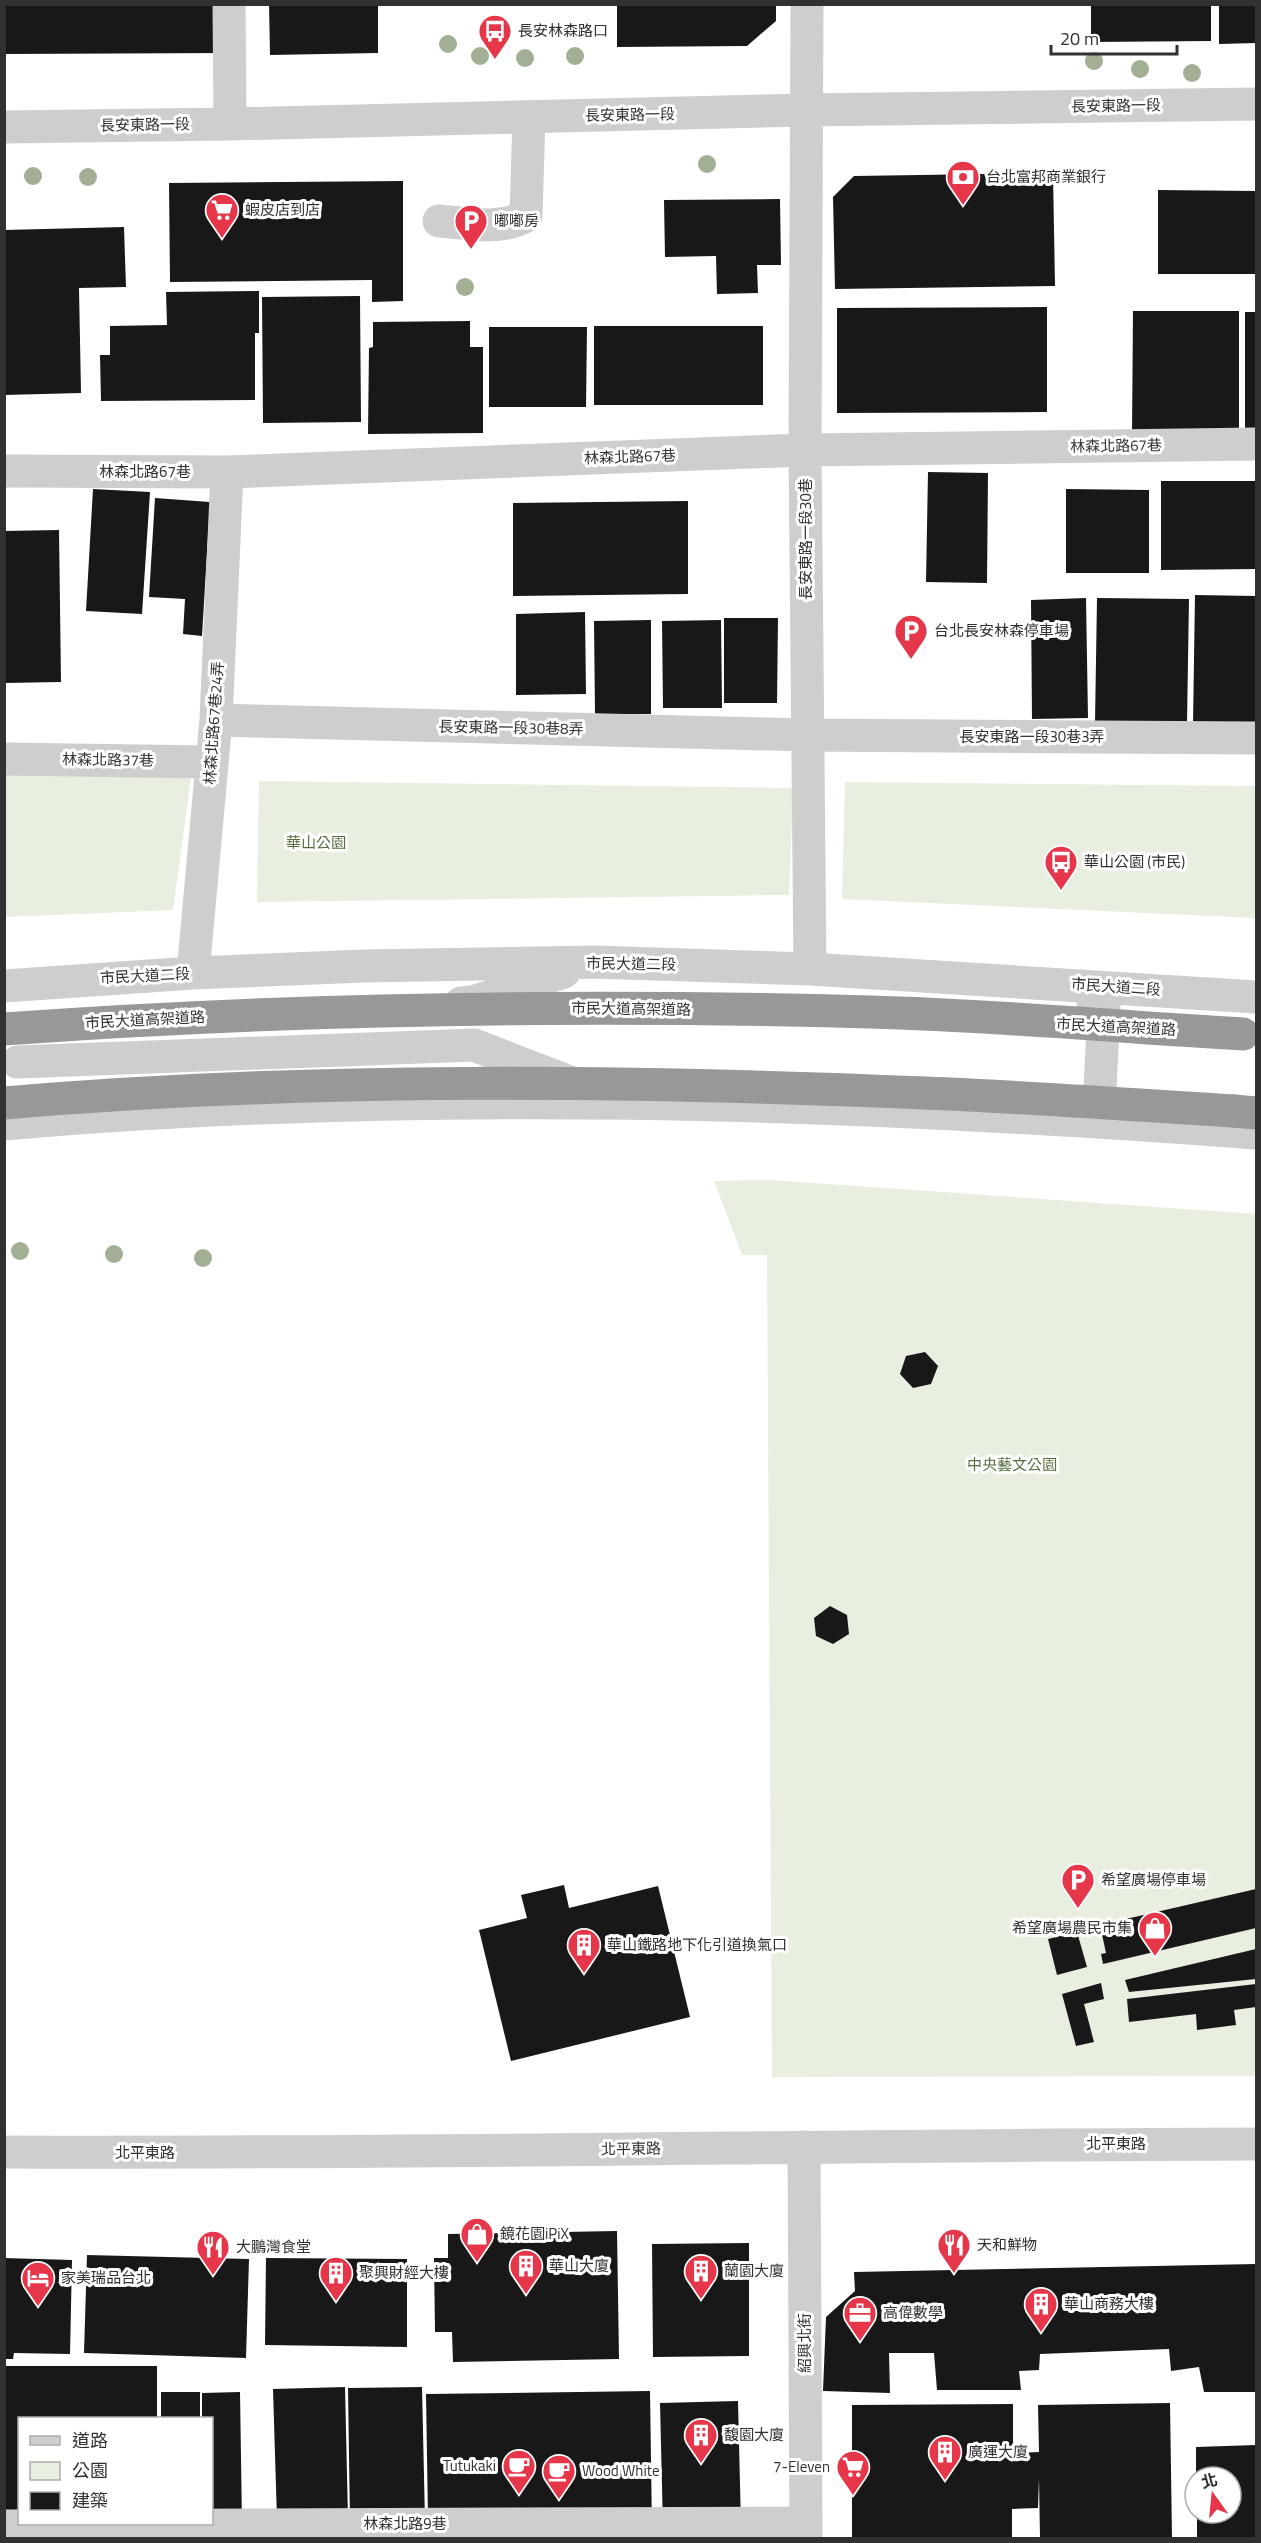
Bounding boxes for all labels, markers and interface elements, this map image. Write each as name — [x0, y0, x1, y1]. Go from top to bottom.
bus stop icon: 長安林森路口 — [477, 13, 513, 60]
scale bar — [1051, 18, 1177, 56]
place label: 長安林森路口 — [518, 19, 608, 42]
text: 20 m — [1060, 25, 1099, 52]
street label: 長安東路一段 — [1071, 93, 1161, 118]
street label: 長安東路一段 — [585, 102, 675, 127]
street label: 長安東路一段 — [100, 112, 190, 137]
bank icon: 台北富邦商業銀行 — [945, 159, 981, 206]
place label: 台北富邦商業銀行 — [986, 165, 1106, 188]
supermarket icon: 蝦皮店到店 — [204, 192, 240, 239]
place label: 蝦皮店到店 — [245, 198, 320, 221]
parking icon: 嘟嘟房 — [453, 203, 489, 250]
place label: 嘟嘟房 — [494, 209, 539, 232]
street label: 林森北路67巷 — [1070, 433, 1162, 458]
street label: 林森北路67巷 — [584, 443, 676, 470]
street label: 林森北路67巷 — [99, 460, 191, 483]
street label: 長安東路一段30巷 — [794, 478, 817, 600]
parking icon: 台北長安林森停車場 — [893, 613, 929, 660]
place label: 台北長安林森停車場 — [934, 619, 1069, 642]
street label: 林森北路67巷24弄 — [198, 661, 229, 785]
street label: 長安東路一段30巷8弄 — [438, 715, 584, 740]
street label: 長安東路一段30巷3弄 — [959, 725, 1105, 748]
street label: 林森北路37巷 — [62, 747, 154, 772]
park label: 華山公園 — [286, 831, 346, 854]
bus stop icon: 華山公園 (市民) — [1043, 844, 1079, 891]
place label: 華山公園 (市民) — [1084, 850, 1185, 873]
street label: 市民大道二段 — [586, 951, 676, 976]
street label: 市民大道二段 — [99, 962, 191, 989]
street label: 市民大道二段 — [1070, 972, 1162, 1001]
street label: 市民大道高架道路 — [571, 996, 691, 1021]
street label: 市民大道高架道路 — [84, 1005, 206, 1034]
street label: 市民大道高架道路 — [1055, 1012, 1177, 1041]
park label: 中央藝文公園 — [967, 1453, 1057, 1476]
parking icon: 希望廣場停車場 — [1060, 1862, 1096, 1909]
place label: 希望廣場停車場 — [1101, 1868, 1206, 1891]
shop icon: 希望廣場農民市集 — [1137, 1910, 1173, 1957]
place label: 希望廣場農民市集 — [1012, 1916, 1132, 1939]
building icon: 華山鐵路地下化引道換氣口 — [566, 1927, 602, 1974]
place label: 華山鐵路地下化引道換氣口 — [607, 1933, 787, 1956]
street label: 北平東路 — [1086, 2132, 1146, 2155]
street label: 北平東路 — [601, 2136, 661, 2161]
street label: 北平東路 — [115, 2141, 175, 2164]
shop icon: 鏡花園iPiX — [459, 2216, 495, 2263]
place label: 鏡花園iPiX — [500, 2222, 569, 2245]
restaurant icon: 天和鮮物 — [936, 2227, 972, 2274]
restaurant icon: 大鵬灣食堂 — [195, 2229, 231, 2276]
place label: 天和鮮物 — [977, 2233, 1037, 2256]
place label: 大鵬灣食堂 — [236, 2235, 311, 2258]
building icon: 華山大廈 — [508, 2248, 544, 2295]
building icon: 蘭園大廈 — [683, 2253, 719, 2300]
place label: 華山大廈 — [549, 2254, 609, 2277]
building icon: 聚興財經大樓 — [318, 2255, 354, 2302]
place label: 蘭園大廈 — [724, 2259, 784, 2282]
hotel icon: 家美瑞品台北 — [20, 2260, 56, 2307]
place label: 聚興財經大樓 — [359, 2261, 449, 2284]
place label: 家美瑞品台北 — [61, 2266, 151, 2289]
building icon: 華山商務大樓 — [1023, 2286, 1059, 2333]
place label: 華山商務大樓 — [1064, 2292, 1154, 2315]
office icon: 高偉數學 — [842, 2295, 878, 2342]
place label: 高偉數學 — [883, 2301, 943, 2324]
street label: 紹興北街 — [793, 2313, 816, 2373]
legend — [18, 2417, 213, 2525]
building icon: 馥園大廈 — [683, 2417, 719, 2464]
place label: 馥園大廈 — [724, 2423, 784, 2446]
text: 道路 — [72, 2427, 108, 2454]
building icon: 廣運大廈 — [927, 2434, 963, 2481]
place label: 廣運大廈 — [968, 2440, 1028, 2463]
cafe icon: Tutukaki — [501, 2448, 537, 2495]
supermarket icon: 7-Eleven — [835, 2449, 871, 2496]
cafe icon: Wood White — [541, 2453, 577, 2500]
place label: Tutukaki — [443, 2454, 496, 2477]
place label: 7-Eleven — [773, 2455, 830, 2478]
text: 公園 — [72, 2457, 108, 2484]
place label: Wood White — [582, 2459, 660, 2482]
north arrow — [1183, 2465, 1243, 2525]
text: 北 — [1198, 2467, 1220, 2494]
text: 建築 — [72, 2487, 108, 2514]
street label: 林森北路9巷 — [363, 2512, 447, 2535]

